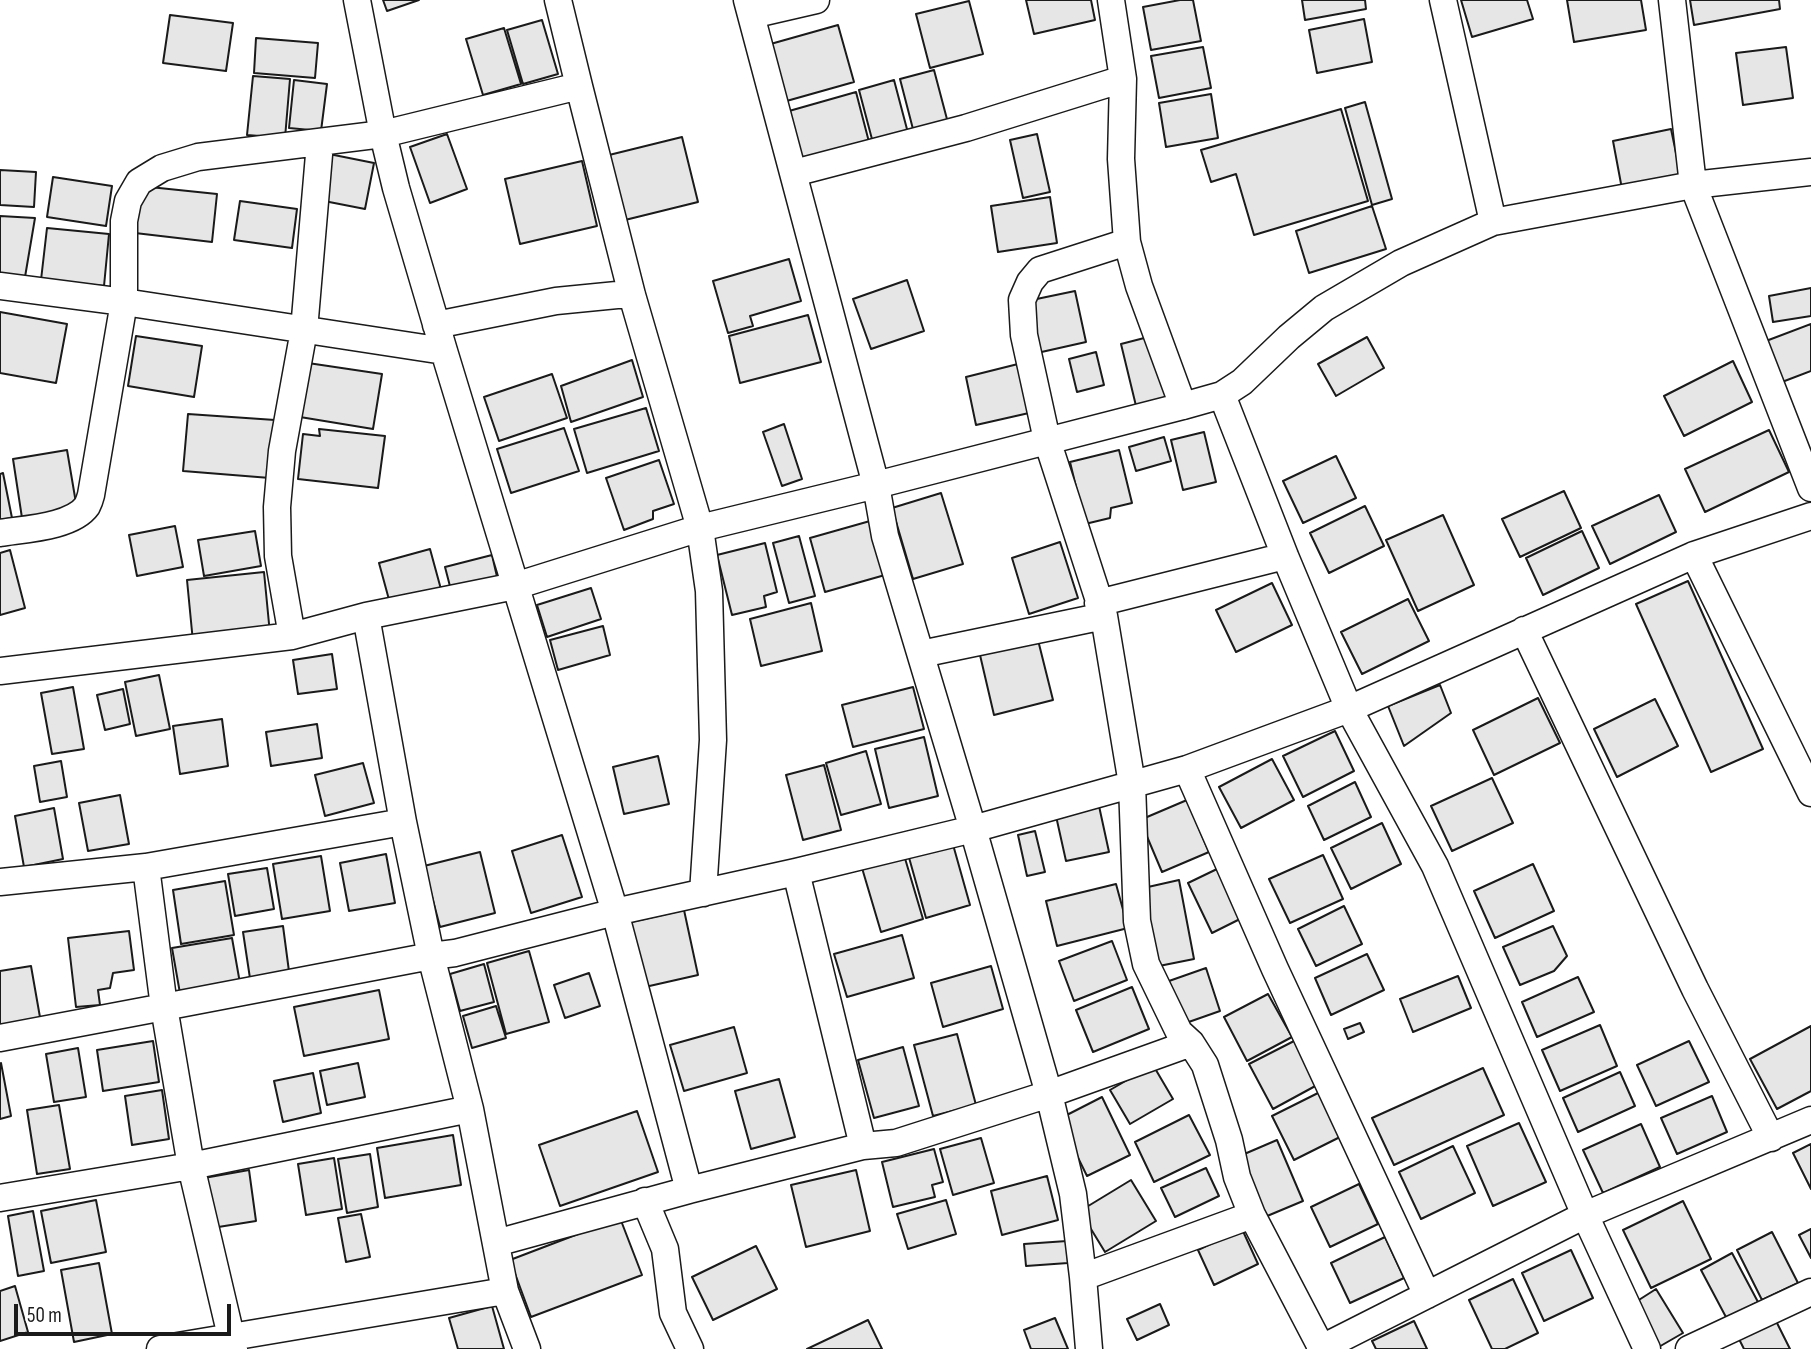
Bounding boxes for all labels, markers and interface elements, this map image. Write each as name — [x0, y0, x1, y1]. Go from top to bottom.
scale bar — [18, 1290, 234, 1334]
text: 50 m — [27, 1303, 62, 1328]

